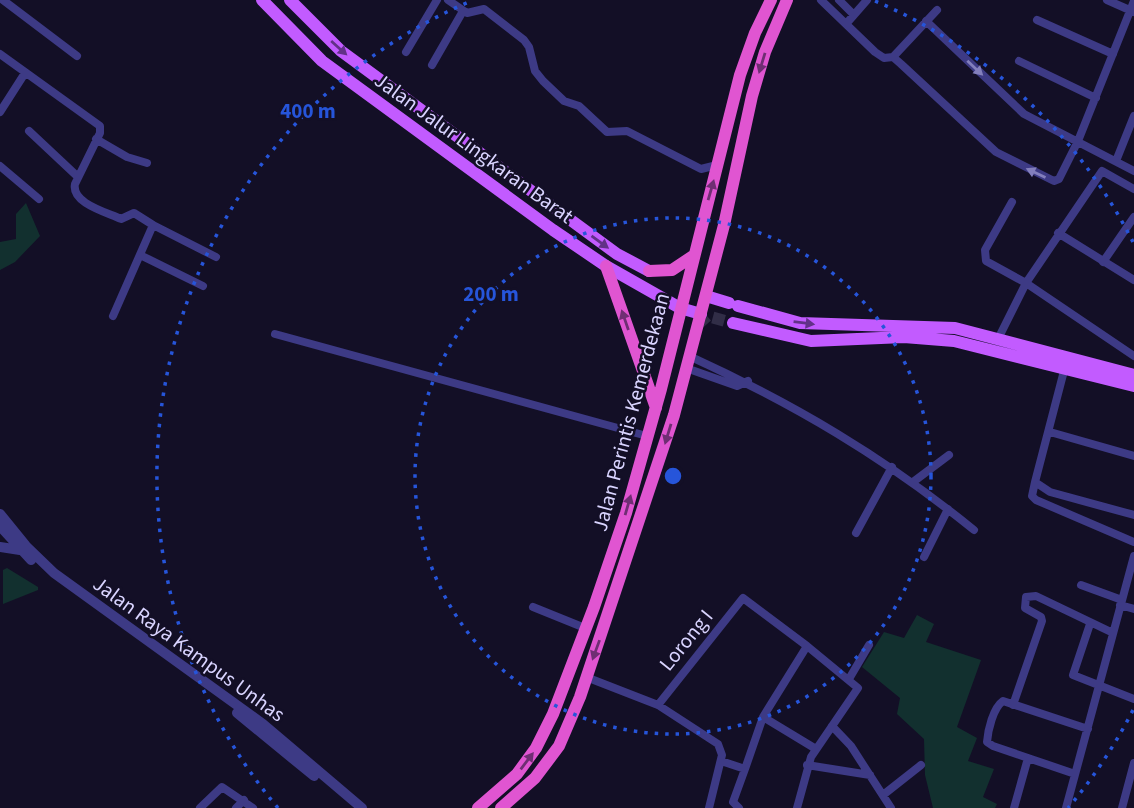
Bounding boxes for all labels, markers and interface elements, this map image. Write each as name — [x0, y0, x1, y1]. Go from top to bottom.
one-way arrow — [330, 39, 347, 55]
one-way arrow — [756, 53, 766, 74]
one-way arrow — [966, 60, 983, 76]
street label: Jalan Jalur Lingkaran Barat — [368, 65, 580, 231]
text: 400 m — [280, 96, 336, 126]
one-way arrow — [1026, 167, 1046, 179]
one-way arrow — [706, 179, 716, 200]
one-way arrow — [591, 235, 609, 249]
text: 200 m — [463, 279, 519, 309]
street label: Jalan Perintis Kemerdekaan — [585, 290, 677, 534]
one-way arrow — [619, 310, 630, 331]
one-way arrow — [793, 317, 815, 328]
one-way arrow — [662, 424, 672, 445]
centre of rings — [661, 464, 685, 488]
one-way arrow — [624, 494, 634, 515]
street label: Jalan Raya Kampus Unhas — [87, 569, 291, 729]
street label: Lorong I — [652, 603, 720, 677]
one-way arrow — [590, 639, 601, 660]
one-way arrow — [520, 752, 534, 770]

